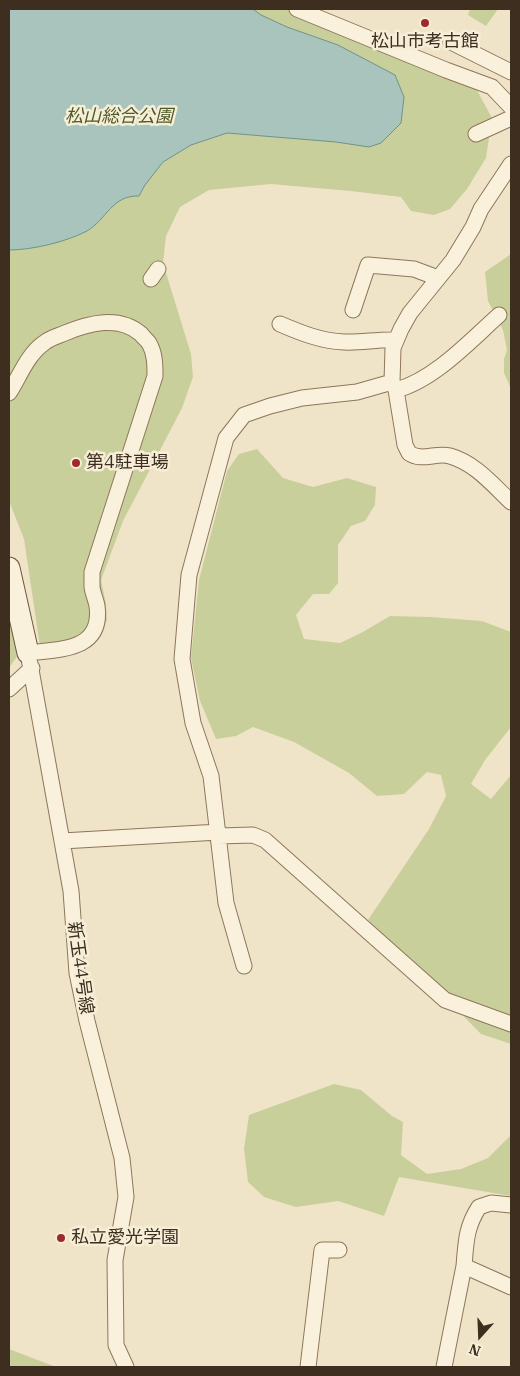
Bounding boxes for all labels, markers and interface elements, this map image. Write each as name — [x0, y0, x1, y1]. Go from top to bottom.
marker: 松山市考古館 — [419, 17, 431, 29]
place label: 松山市考古館 — [371, 31, 479, 53]
park label: 松山総合公園 — [65, 106, 173, 128]
place label: 第4駐車場 — [86, 452, 169, 474]
marker: 第4駐車場 — [70, 457, 82, 469]
street label: 新玉44号線 — [63, 920, 97, 1016]
place label: 私立愛光学園 — [71, 1227, 179, 1249]
marker: 私立愛光学園 — [55, 1232, 67, 1244]
north arrow — [455, 1311, 505, 1361]
text: N — [467, 1340, 483, 1360]

